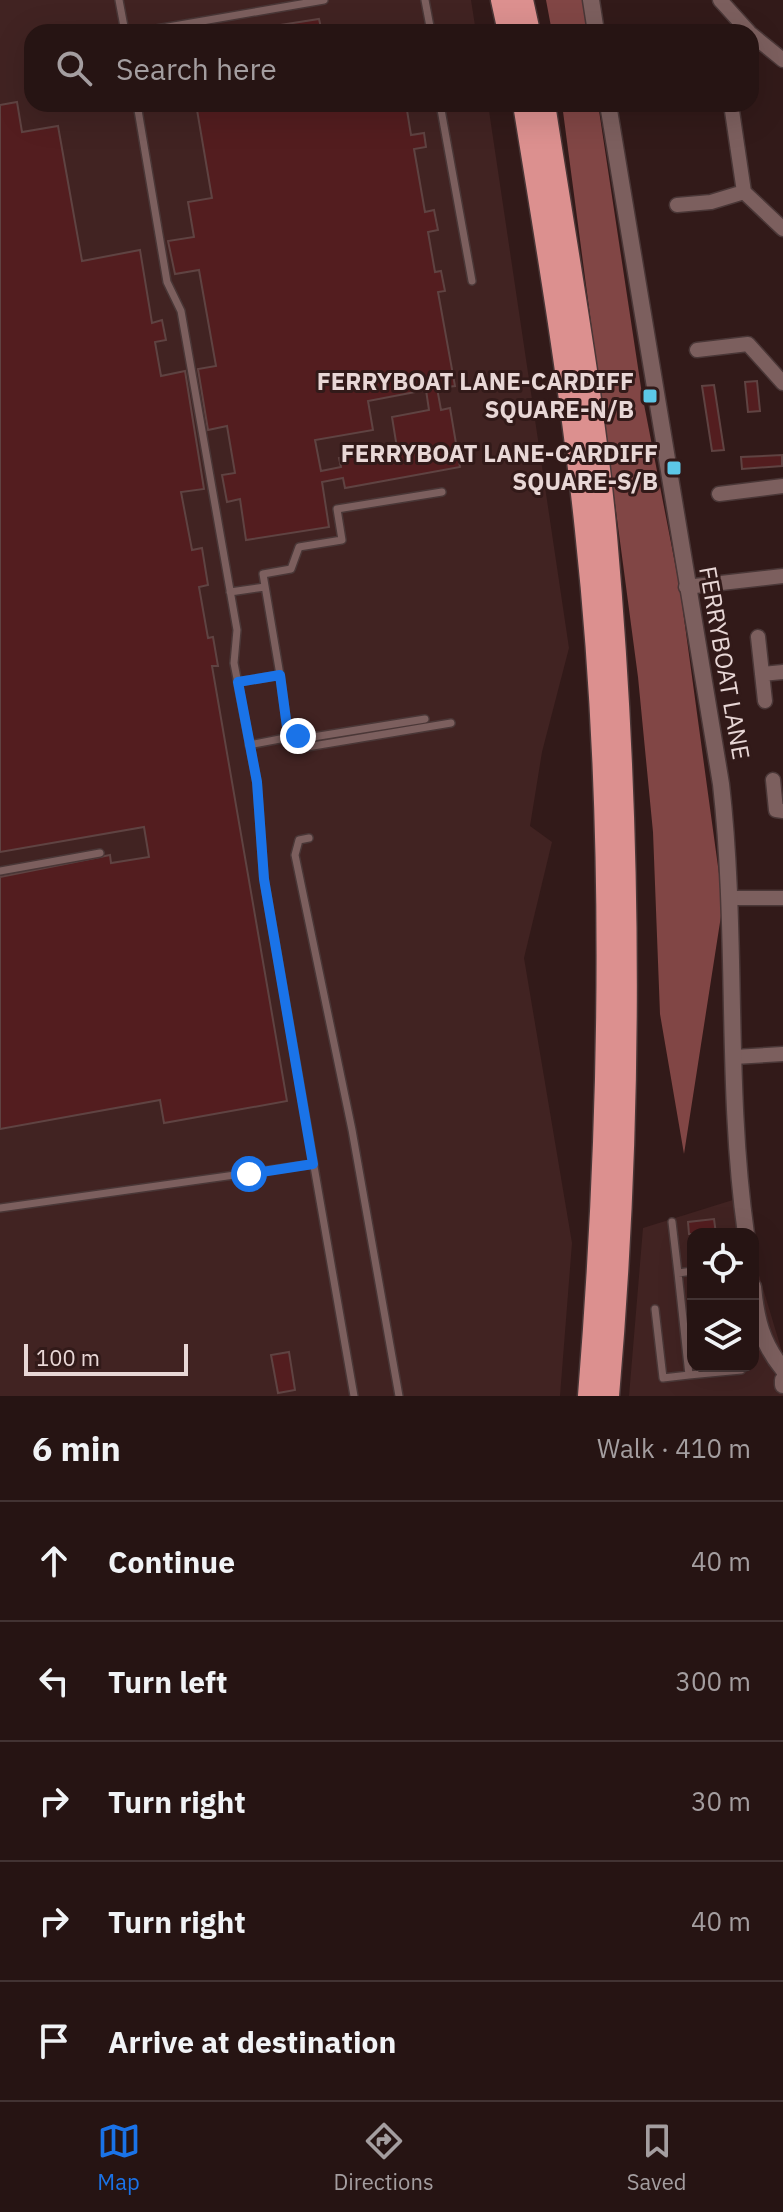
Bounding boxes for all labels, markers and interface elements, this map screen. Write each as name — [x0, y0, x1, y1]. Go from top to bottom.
search box — [24, 24, 759, 112]
icon: search — [52, 46, 96, 90]
text: Search here — [116, 49, 277, 88]
place label: FERRYBOAT LANE-CARDIFF SQUARE-N/B — [317, 365, 634, 425]
marker: FERRYBOAT LANE-CARDIFF SQUARE-N/B — [641, 387, 659, 405]
place label: FERRYBOAT LANE-CARDIFF SQUARE-S/B — [341, 437, 658, 497]
marker: FERRYBOAT LANE-CARDIFF SQUARE-S/B — [665, 459, 683, 477]
street label: FERRYBOAT LANE — [692, 564, 758, 762]
route end — [280, 718, 316, 754]
route start — [231, 1156, 267, 1192]
map controls — [687, 1228, 759, 1372]
button: locate — [687, 1228, 759, 1300]
button: layers — [687, 1300, 759, 1372]
scale bar — [24, 1340, 188, 1376]
text: 100 m — [36, 1343, 100, 1372]
text: 6 min — [32, 1426, 121, 1470]
text: Walk · 410 m — [597, 1431, 751, 1465]
icon: ahead — [32, 1539, 76, 1583]
text: Continue — [108, 1542, 235, 1581]
text: 40 m — [691, 1544, 751, 1578]
icon: left — [32, 1659, 76, 1703]
text: Turn left — [108, 1662, 227, 1701]
text: 300 m — [675, 1664, 751, 1698]
icon: right — [32, 1779, 76, 1823]
text: Turn right — [108, 1782, 246, 1821]
text: 30 m — [691, 1784, 751, 1818]
icon: right — [32, 1899, 76, 1943]
text: Turn right — [108, 1902, 246, 1941]
text: 40 m — [691, 1904, 751, 1938]
icon: arrive — [32, 2019, 76, 2063]
text: Arrive at destination — [108, 2022, 396, 2061]
tab: Map — [97, 2119, 141, 2196]
tab: Directions — [334, 2119, 434, 2196]
tab: Saved — [627, 2119, 686, 2196]

